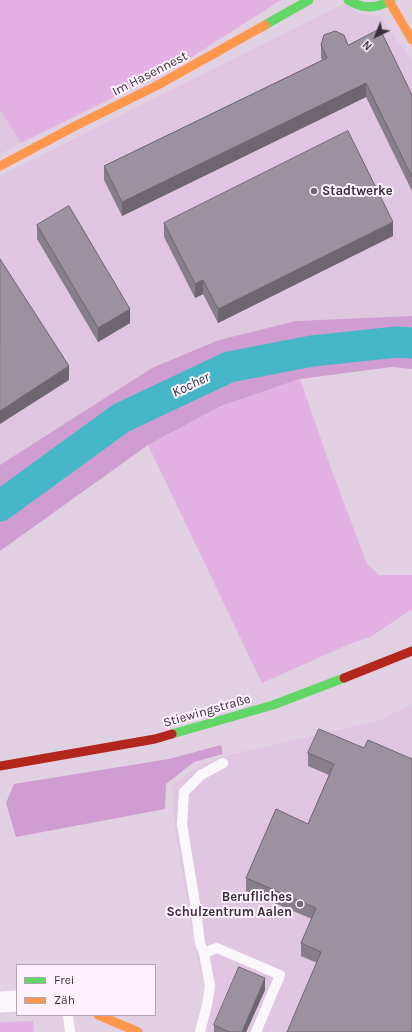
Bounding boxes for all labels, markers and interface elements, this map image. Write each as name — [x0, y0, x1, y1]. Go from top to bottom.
north arrow — [356, 16, 396, 56]
text: N — [360, 38, 375, 53]
street label: Im Hasennest — [110, 48, 190, 100]
place label: Stadtwerke — [322, 183, 393, 199]
marker: Stadtwerke — [309, 186, 319, 196]
water label: Kocher — [169, 369, 213, 401]
street label: Stiewingstraße — [162, 691, 252, 731]
place label: Berufliches Schulzentrum Aalen — [167, 889, 292, 920]
marker: Berufliches Schulzentrum Aalen — [295, 899, 305, 909]
legend — [16, 964, 156, 1016]
text: Frei — [54, 973, 74, 987]
text: Zäh — [54, 993, 75, 1007]

